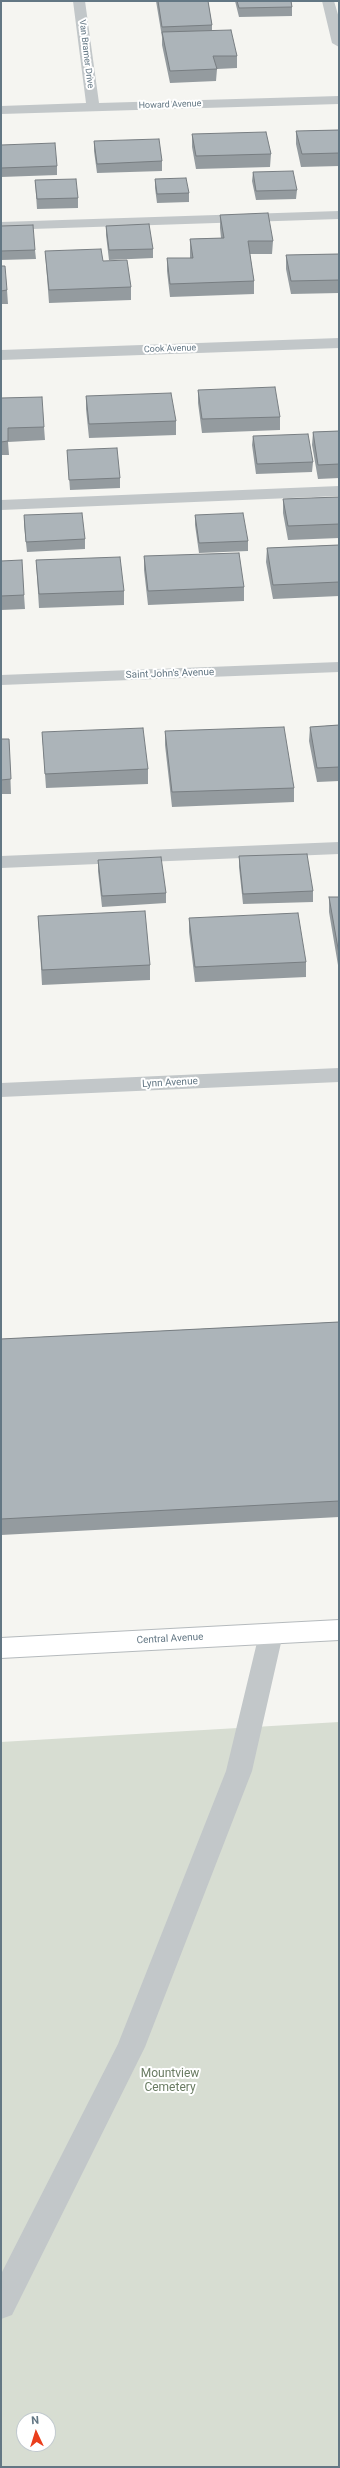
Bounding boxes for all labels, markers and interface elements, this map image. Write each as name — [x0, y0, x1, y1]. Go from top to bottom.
street label: Van Bramer Drive — [76, 19, 96, 89]
street label: Howard Avenue — [138, 99, 202, 111]
street label: Cook Avenue — [144, 343, 196, 355]
street label: Saint John's Avenue — [126, 666, 214, 682]
street label: Lynn Avenue — [142, 1076, 198, 1090]
street label: Central Avenue — [136, 1631, 204, 1647]
park label: Mountview Cemetery — [141, 2067, 199, 2095]
north arrow — [16, 2412, 56, 2452]
text: N — [31, 2414, 40, 2427]

